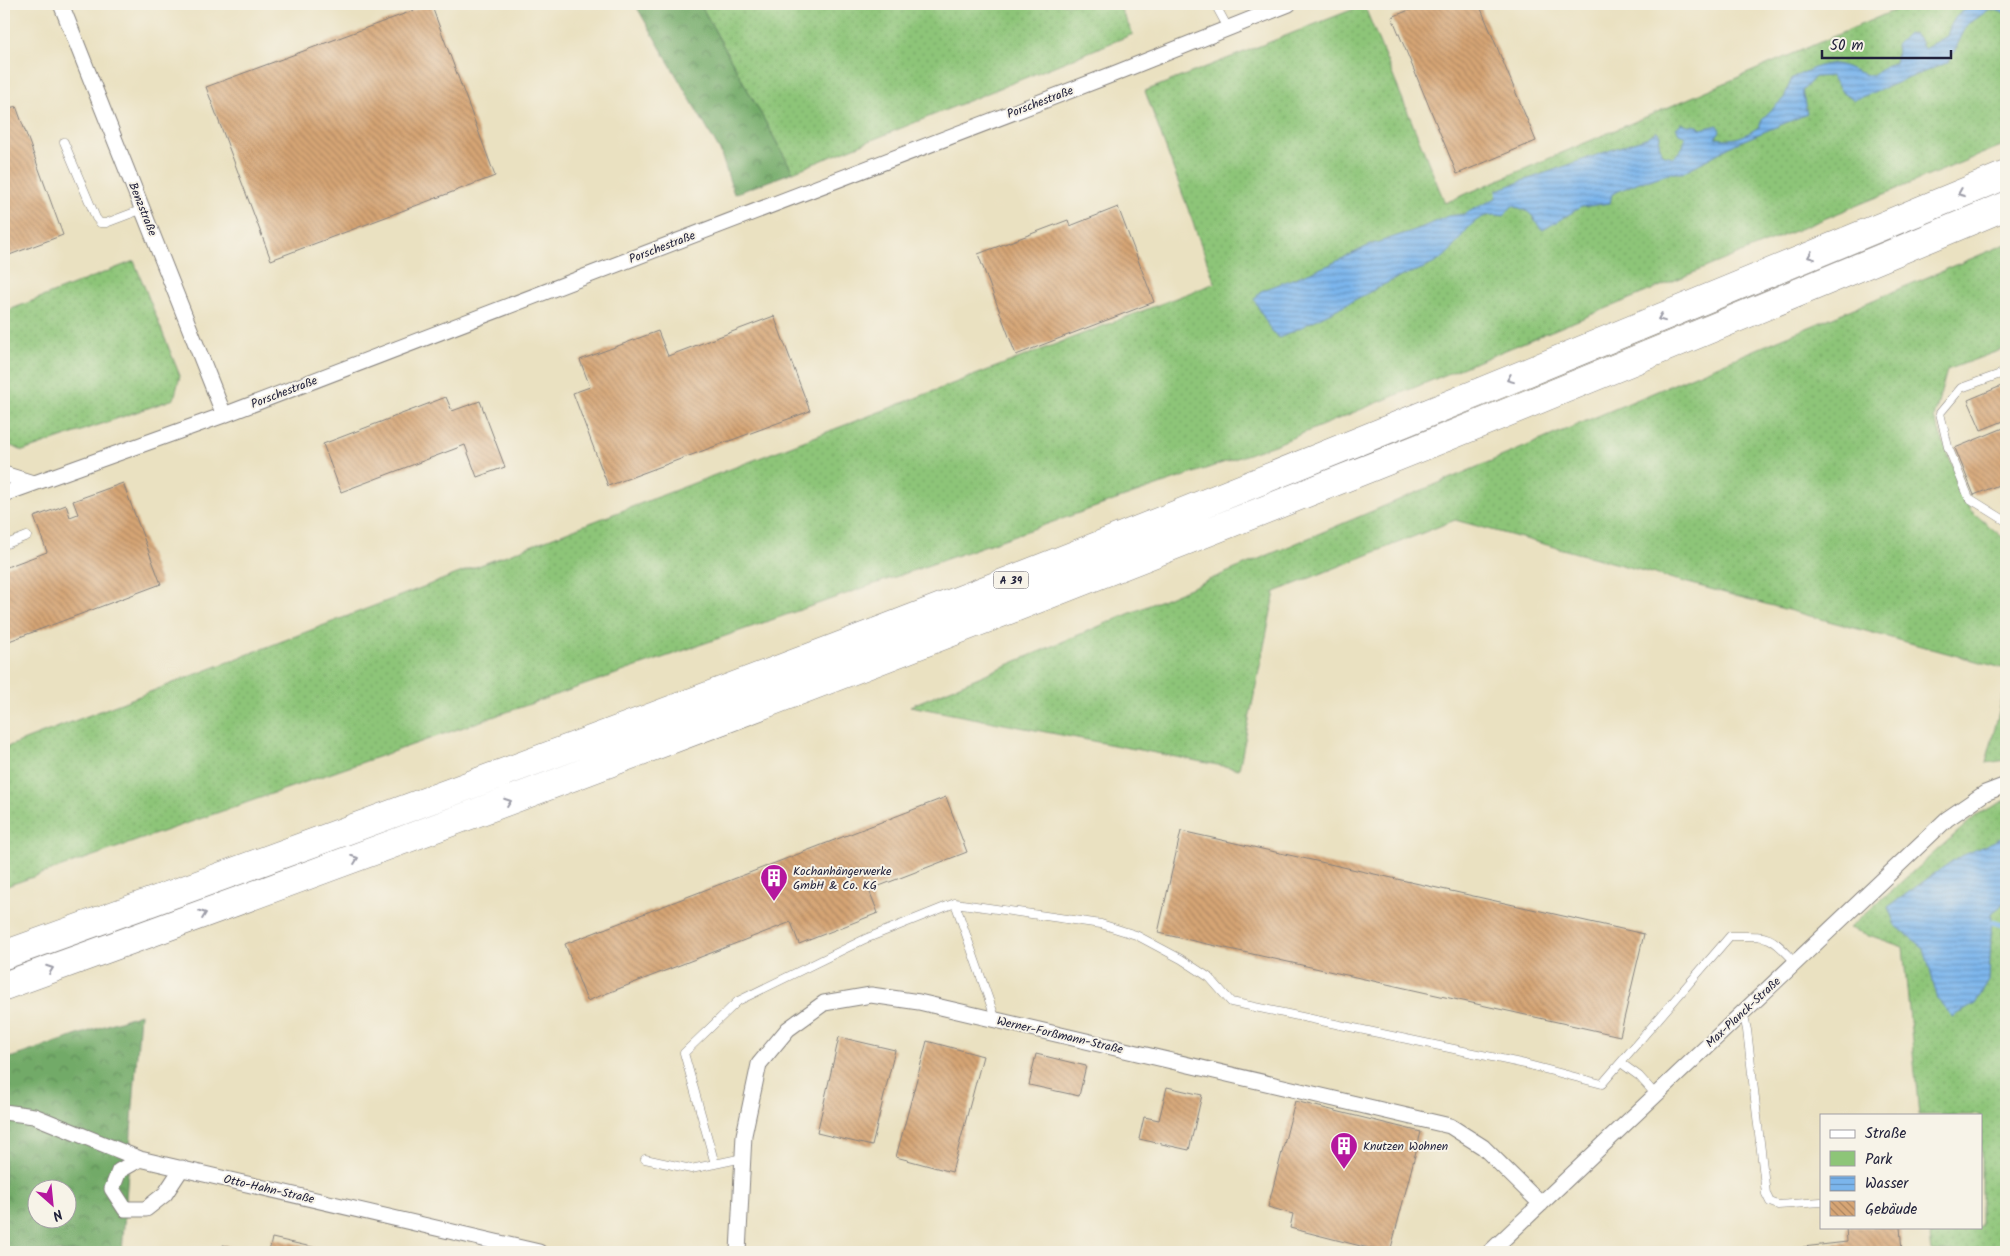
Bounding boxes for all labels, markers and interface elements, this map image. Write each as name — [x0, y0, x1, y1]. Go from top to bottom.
scale bar — [1822, 28, 1951, 60]
text: 50 m — [1830, 34, 1864, 58]
street label: Porschestraße — [1004, 81, 1077, 124]
street label: Benzstraße — [123, 179, 162, 239]
one-way arrow — [1957, 187, 1966, 198]
street label: Porschestraße — [626, 226, 699, 269]
one-way arrow — [1807, 249, 1816, 260]
one-way arrow — [1657, 311, 1666, 322]
street label: Porschestraße — [248, 371, 321, 414]
one-way arrow — [1506, 372, 1515, 383]
road number: A 39 — [994, 572, 1028, 588]
one-way arrow — [503, 798, 511, 808]
one-way arrow — [350, 855, 359, 865]
place label: Kochanhängerwerke GmbH & Co. KG — [793, 862, 892, 895]
building icon: Kochanhängerwerke GmbH & Co. KG — [759, 863, 789, 902]
one-way arrow — [198, 910, 206, 920]
one-way arrow — [45, 965, 53, 975]
street label: Max-Planck-Straße — [1701, 972, 1786, 1052]
street label: Werner-Forßmann-Straße — [995, 1012, 1126, 1059]
legend — [1820, 1114, 1982, 1228]
text: Straße — [1865, 1122, 1907, 1146]
building icon: Knutzen Wohnen — [1329, 1131, 1359, 1170]
place label: Knutzen Wohnen — [1363, 1137, 1448, 1156]
text: Park — [1865, 1148, 1893, 1172]
street label: Otto-Hahn-Straße — [222, 1170, 317, 1209]
text: Wasser — [1865, 1172, 1909, 1196]
north arrow — [28, 1178, 78, 1228]
text: Gebäude — [1865, 1198, 1918, 1222]
text: N — [48, 1203, 66, 1227]

